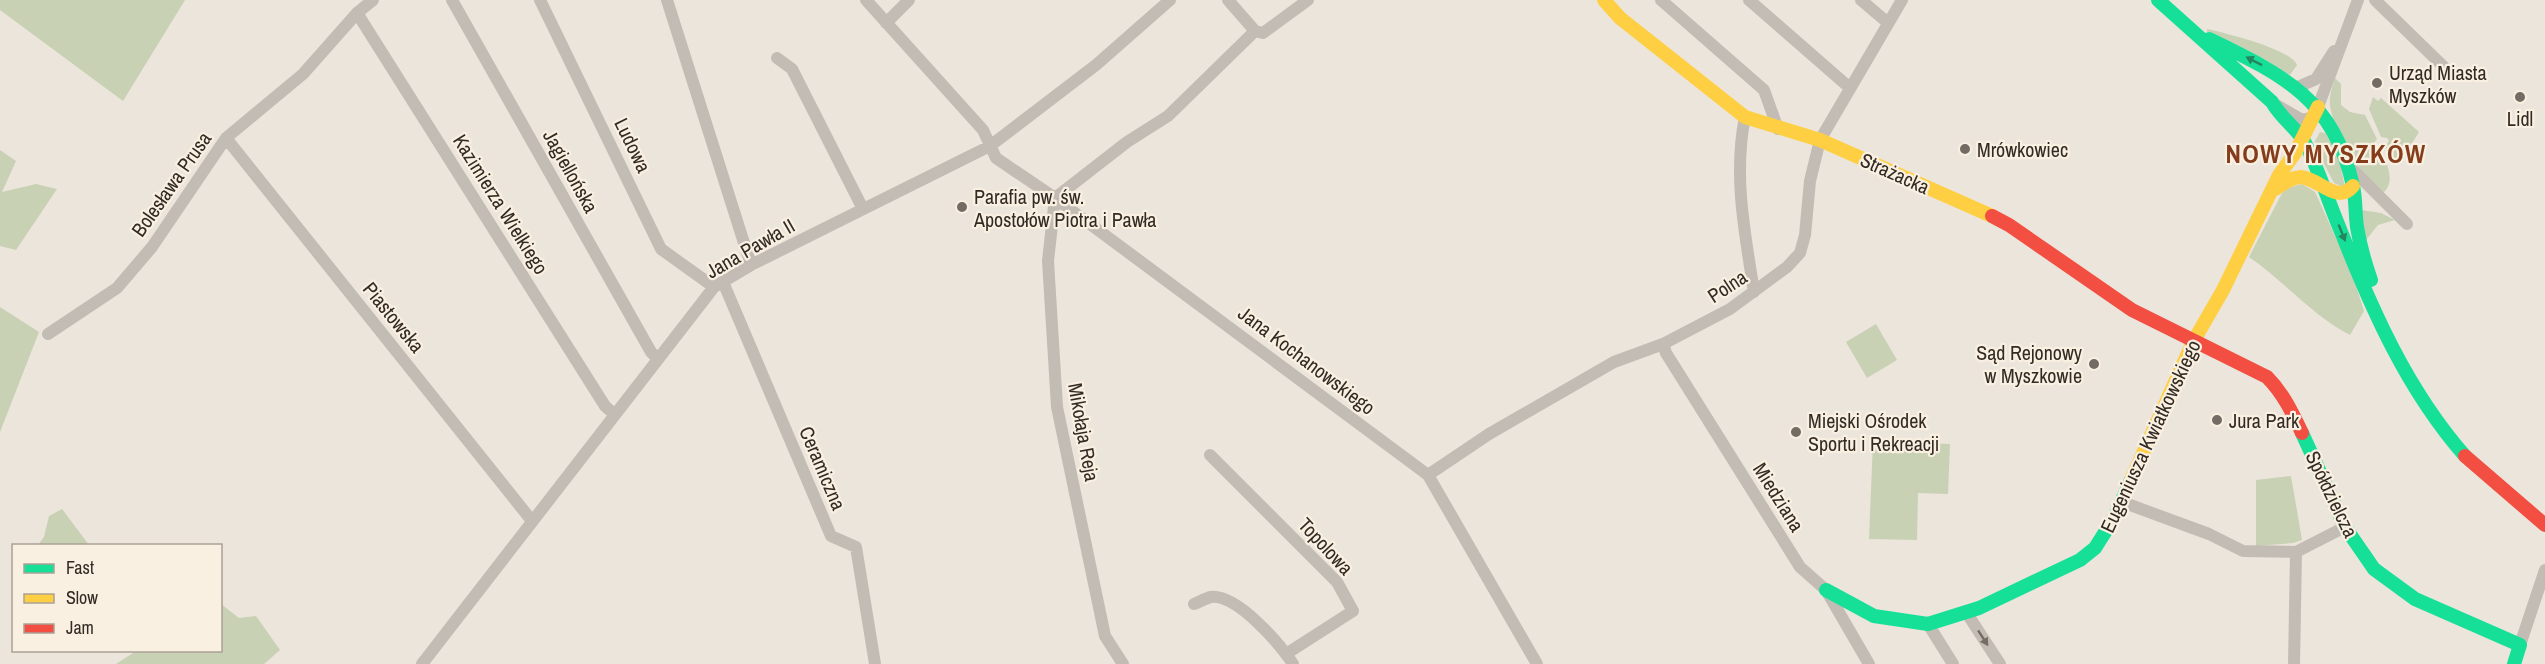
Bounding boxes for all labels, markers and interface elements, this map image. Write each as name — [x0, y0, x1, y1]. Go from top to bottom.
one-way arrow — [2245, 56, 2262, 66]
place label: Urząd Miasta Myszków — [2389, 59, 2487, 109]
marker: Urząd Miasta Myszków — [2370, 76, 2384, 90]
marker: Lidl — [2513, 90, 2527, 104]
place label: Lidl — [2507, 105, 2533, 132]
street label: Ludowa — [608, 113, 658, 177]
street label: Jagiellońska — [537, 125, 605, 217]
street label: Bolesława Prusa — [125, 126, 217, 242]
street label: Kazimierza Wielkiego — [447, 129, 555, 279]
place label: Mrówkowiec — [1977, 136, 2068, 163]
district label: NOWY MYSZKÓW — [2225, 136, 2427, 171]
marker: Mrówkowiec — [1958, 142, 1972, 156]
street label: Strażacka — [1856, 146, 1934, 200]
place label: Parafia pw. św. Apostołów Piotra i Pawła — [973, 183, 1156, 233]
marker: Parafia pw. św. Apostołów Piotra i Pawła — [955, 200, 969, 214]
street label: Jana Pawła II — [701, 212, 799, 284]
one-way arrow — [2337, 224, 2347, 242]
street label: Polna — [1702, 263, 1752, 309]
street label: Piastowska — [357, 276, 431, 358]
street label: Jana Kochanowskiego — [1233, 300, 1381, 420]
street label: Eugeniusza Kwiatkowskiego — [2093, 335, 2207, 537]
place label: Sąd Rejonowy w Myszkowie — [1976, 339, 2083, 389]
marker: Sąd Rejonowy w Myszkowie — [2087, 357, 2101, 371]
street label: Mikołaja Reja — [1062, 381, 1106, 483]
place label: Miejski Ośrodek Sportu i Rekreacji — [1808, 407, 1939, 457]
place label: Jura Park — [2229, 407, 2300, 434]
marker: Jura Park — [2210, 413, 2224, 427]
street label: Ceramiczna — [793, 422, 853, 514]
marker: Miejski Ośrodek Sportu i Rekreacji — [1789, 425, 1803, 439]
street label: Spółdzielcza — [2299, 446, 2365, 542]
street label: Miedziana — [1747, 457, 1811, 537]
street label: Topolowa — [1293, 511, 1359, 581]
legend — [12, 544, 222, 652]
text: Fast — [66, 555, 94, 580]
text: Slow — [66, 585, 98, 610]
text: Jam — [66, 615, 94, 640]
one-way arrow — [1977, 630, 1988, 646]

